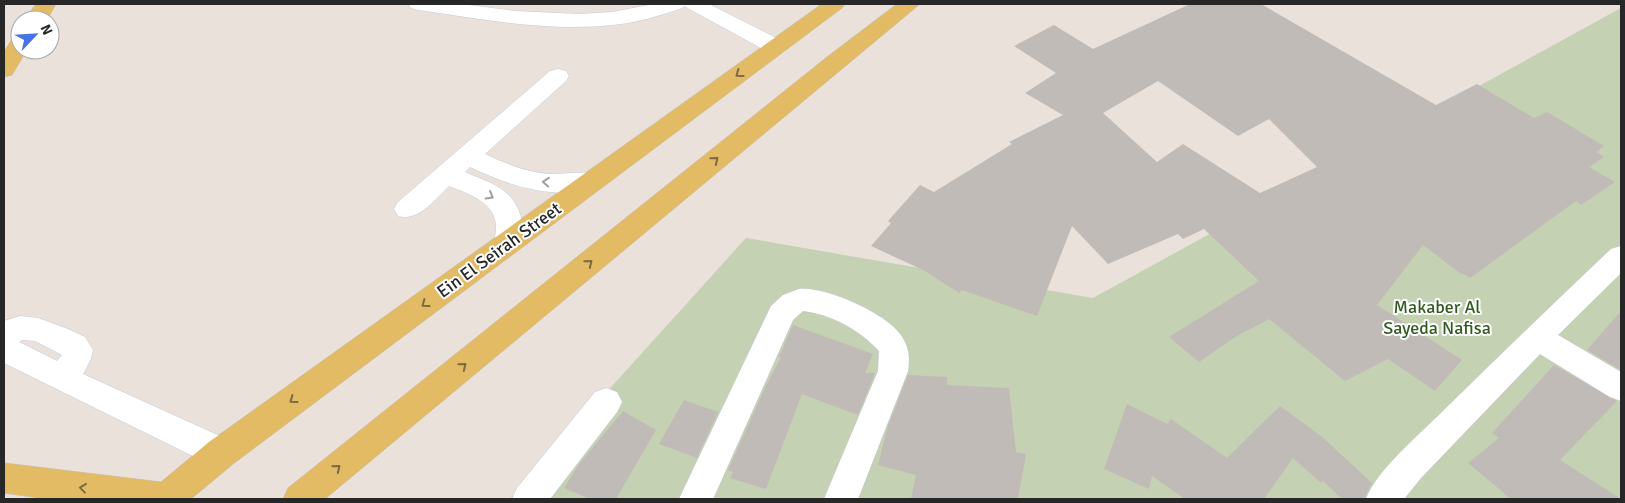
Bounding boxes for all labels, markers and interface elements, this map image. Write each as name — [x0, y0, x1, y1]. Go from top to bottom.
north arrow — [10, 10, 60, 60]
text: N — [37, 22, 56, 38]
one-way arrow — [735, 68, 745, 77]
one-way arrow — [709, 157, 718, 166]
one-way arrow — [541, 177, 549, 188]
one-way arrow — [484, 189, 493, 199]
street label: Ein El Seirah Street — [432, 197, 566, 303]
one-way arrow — [583, 260, 592, 268]
park label: Makaber Al Sayeda Nafisa — [1383, 296, 1491, 339]
one-way arrow — [421, 298, 430, 308]
one-way arrow — [457, 363, 466, 371]
one-way arrow — [289, 394, 299, 403]
one-way arrow — [332, 465, 341, 474]
one-way arrow — [79, 483, 87, 494]

